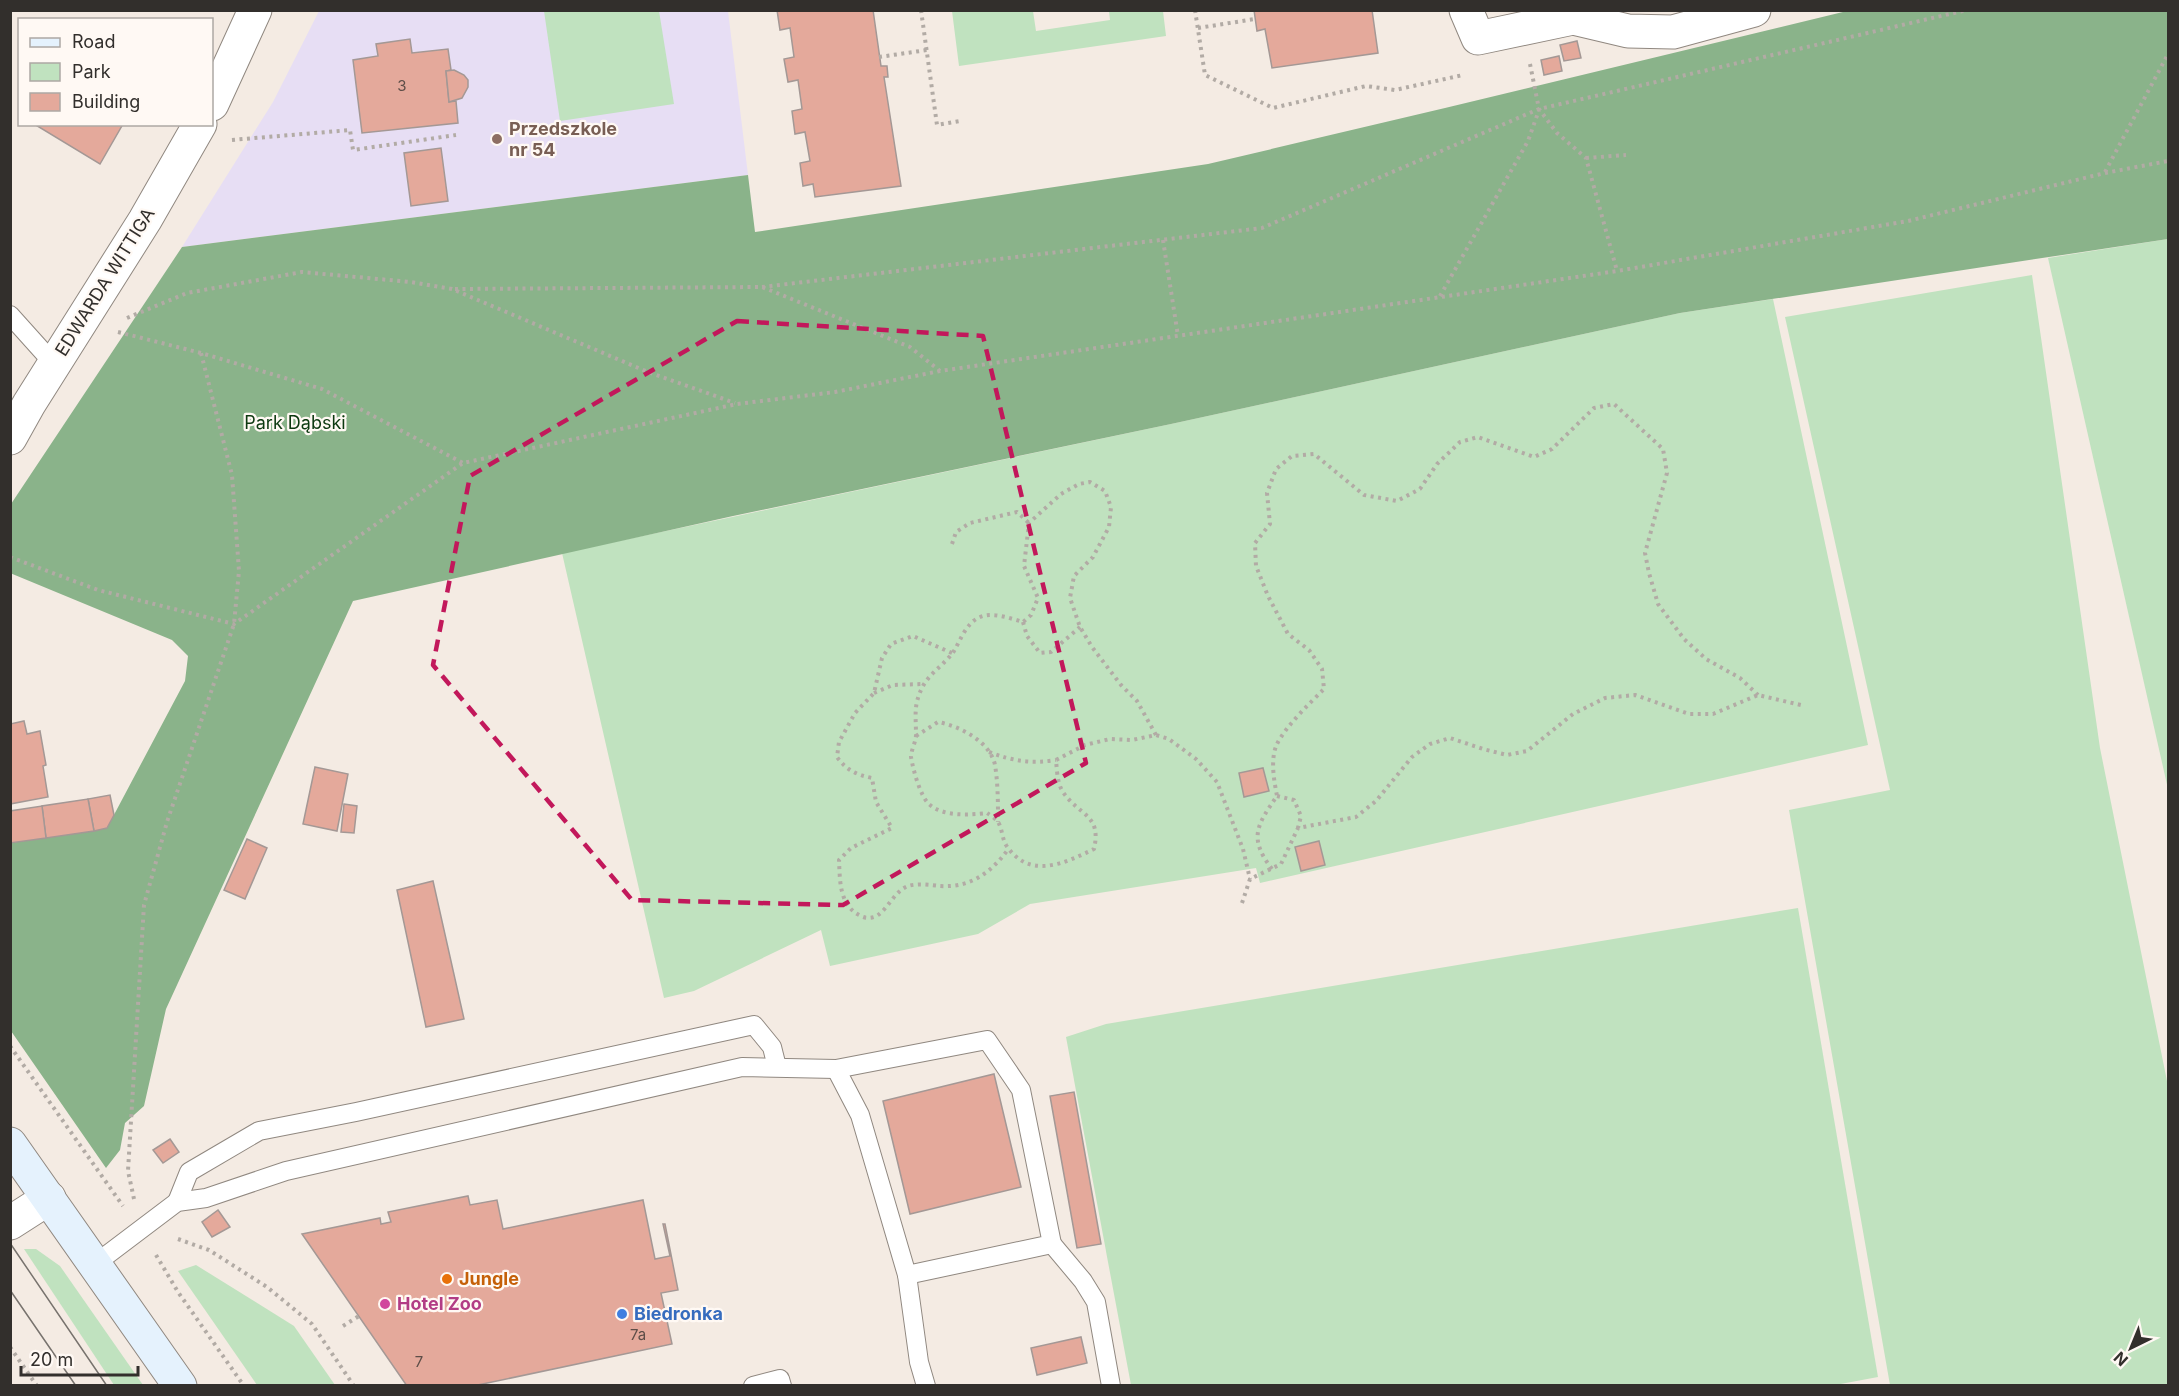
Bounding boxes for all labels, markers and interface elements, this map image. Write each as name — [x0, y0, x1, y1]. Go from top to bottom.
legend — [18, 18, 213, 126]
text: Road — [72, 31, 115, 52]
text: Park — [72, 61, 111, 82]
house number: 3 — [397, 76, 407, 95]
text: Building — [72, 91, 140, 112]
place label: Przedszkole nr 54 — [509, 118, 617, 160]
marker: Przedszkole nr 54 — [490, 132, 504, 146]
street label: EDWARDA WITTIGA — [50, 204, 159, 360]
park label: Park Dąbski — [244, 412, 346, 433]
place label: Jungle — [459, 1268, 519, 1289]
marker: Jungle — [440, 1272, 454, 1286]
place label: Hotel Zoo — [397, 1293, 482, 1314]
marker: Hotel Zoo — [378, 1297, 392, 1311]
place label: Biedronka — [634, 1303, 723, 1324]
marker: Biedronka — [615, 1307, 629, 1321]
north arrow — [2101, 1318, 2161, 1378]
house number: 7a — [630, 1325, 646, 1344]
scale bar — [21, 1339, 138, 1377]
text: N — [2109, 1347, 2132, 1370]
text: 20 m — [30, 1349, 73, 1370]
house number: 7 — [415, 1352, 423, 1371]

